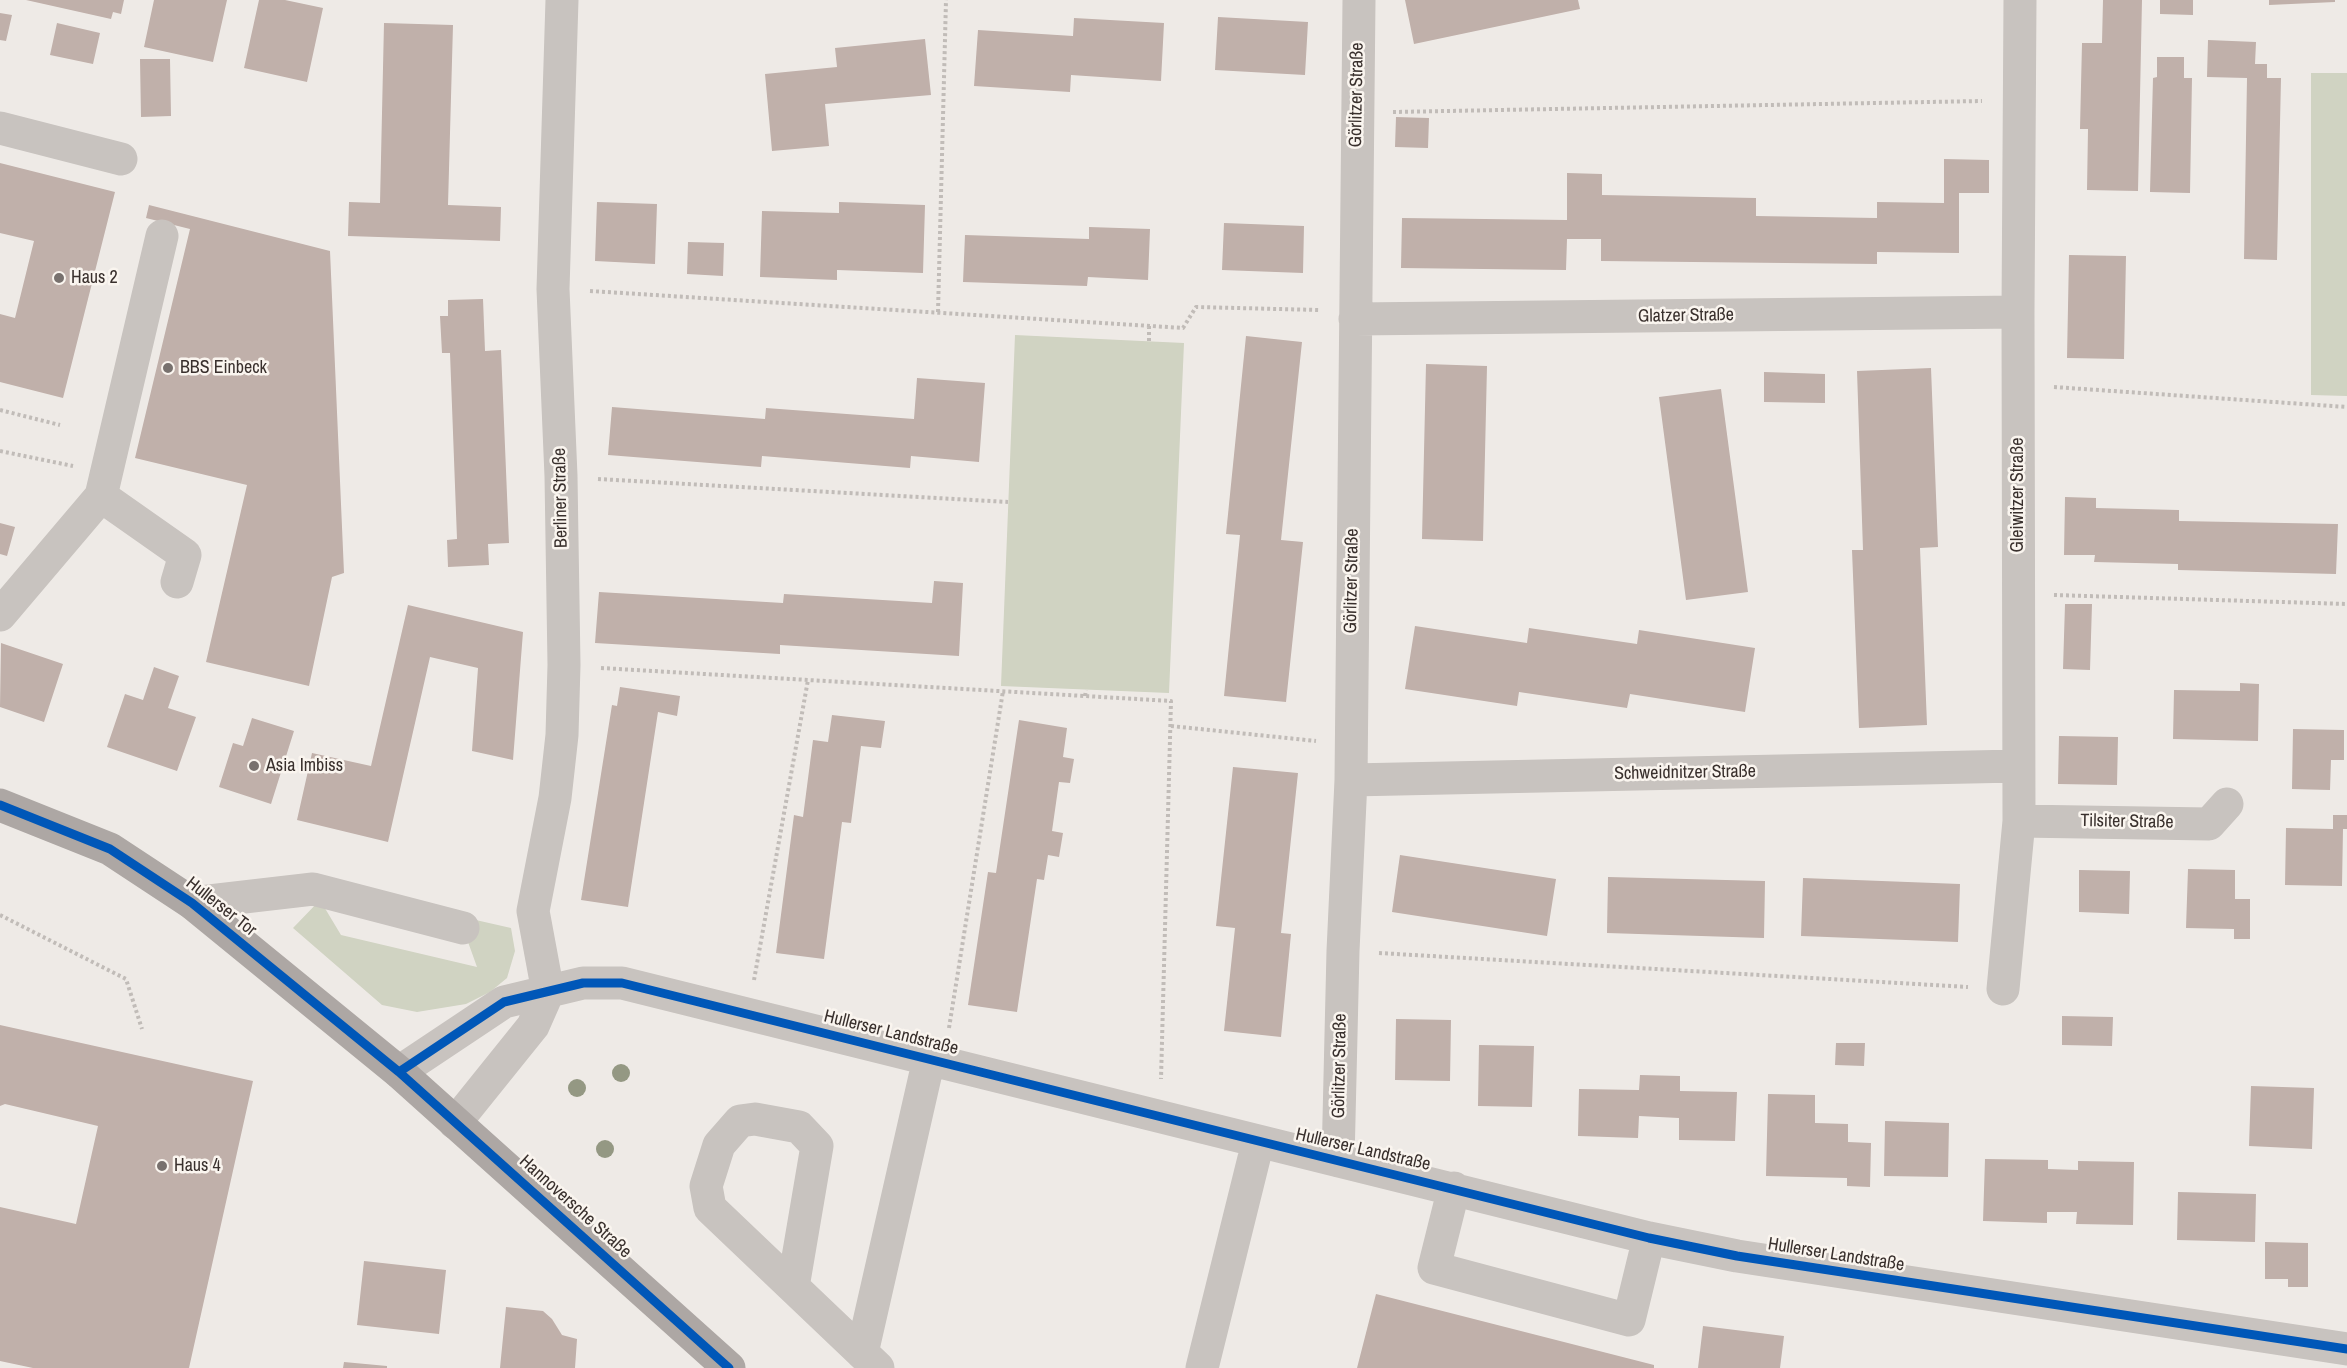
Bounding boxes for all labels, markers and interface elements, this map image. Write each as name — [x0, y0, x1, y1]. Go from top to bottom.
street label: Görlitzer Straße — [1345, 42, 1369, 148]
place label: Haus 2 — [71, 267, 118, 289]
marker: Haus 2 — [52, 271, 66, 285]
street label: Glatzer Straße — [1638, 304, 1734, 328]
place label: BBS Einbeck — [180, 357, 267, 379]
marker: BBS Einbeck — [161, 361, 175, 375]
street label: Gleiwitzer Straße — [2007, 438, 2029, 552]
street label: Berliner Straße — [549, 448, 573, 548]
street label: Görlitzer Straße — [1340, 528, 1364, 634]
place label: Asia Imbiss — [266, 755, 343, 777]
marker: Asia Imbiss — [247, 759, 261, 773]
street label: Schweidnitzer Straße — [1614, 761, 1756, 785]
street label: Tilsiter Straße — [2080, 810, 2174, 834]
street label: Hullerser Tor — [181, 873, 261, 941]
street label: Hullerser Landstraße — [822, 1006, 960, 1060]
street label: Görlitzer Straße — [1328, 1013, 1352, 1119]
street label: Hullerser Landstraße — [1293, 1124, 1433, 1176]
street label: Hannoversche Straße — [514, 1151, 636, 1263]
place label: Haus 4 — [174, 1155, 221, 1177]
marker: Haus 4 — [155, 1159, 169, 1173]
street label: Hullerser Landstraße — [1766, 1234, 1906, 1276]

